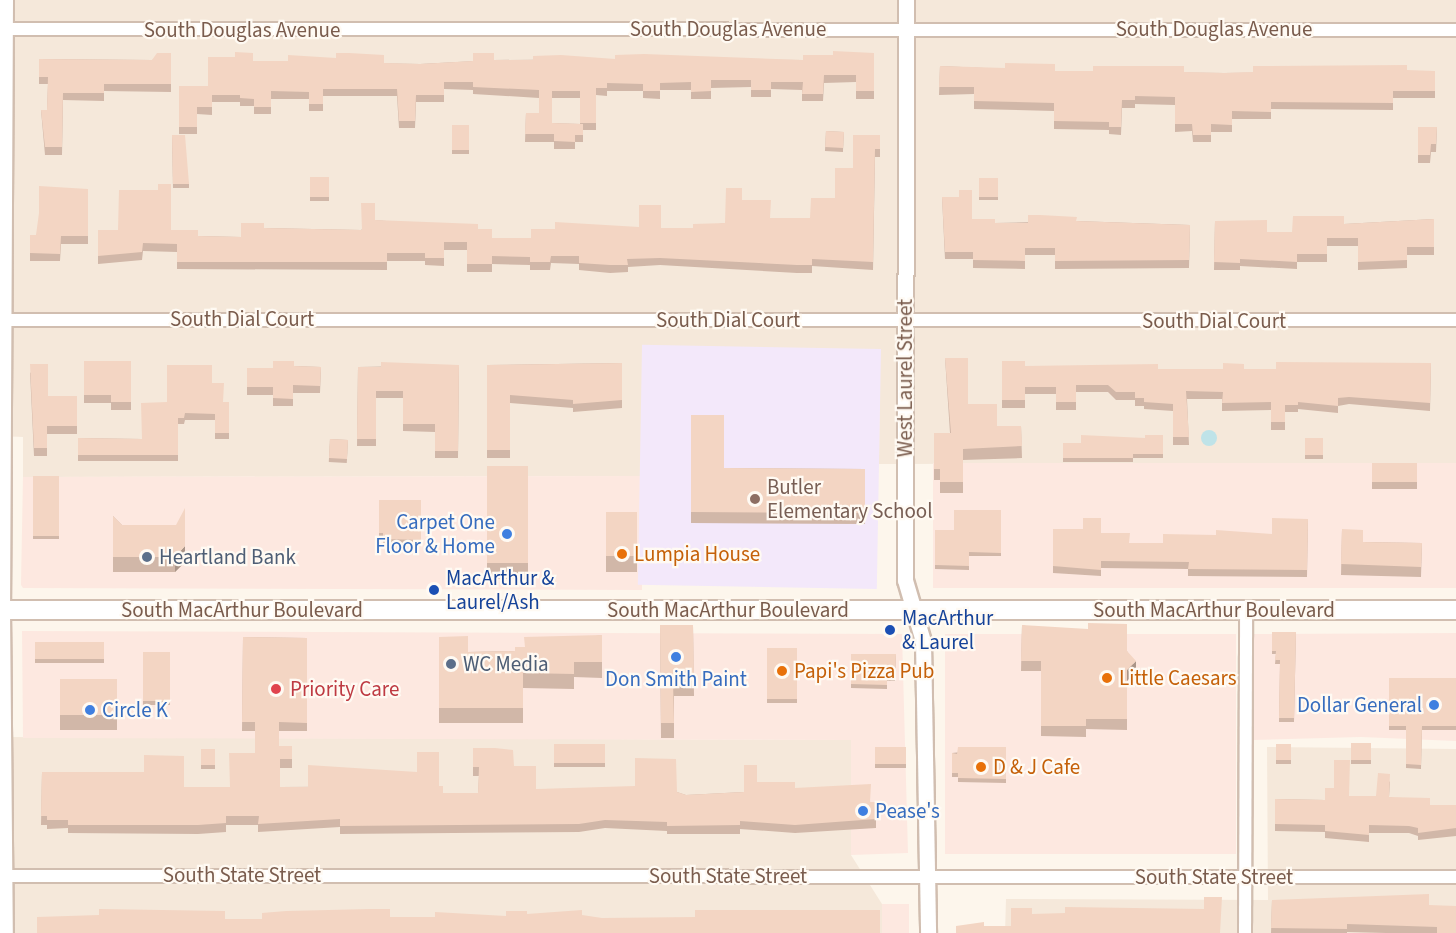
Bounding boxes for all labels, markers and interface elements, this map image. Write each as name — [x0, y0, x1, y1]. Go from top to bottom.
street label: South Douglas Avenue — [630, 16, 826, 42]
street label: South Douglas Avenue — [1116, 16, 1312, 42]
street label: South Douglas Avenue — [144, 17, 340, 43]
street label: West Laurel Street — [892, 299, 918, 457]
street label: South Dial Court — [170, 306, 314, 332]
street label: South Dial Court — [656, 307, 800, 333]
street label: South Dial Court — [1142, 308, 1286, 334]
place label: Butler Elementary School — [767, 474, 933, 524]
marker: Butler Elementary School — [748, 492, 762, 506]
place label: Carpet One Floor & Home — [375, 509, 495, 559]
marker: Carpet One Floor & Home — [500, 527, 514, 541]
place label: Lumpia House — [634, 541, 760, 567]
place label: Heartland Bank — [159, 544, 296, 570]
marker: Lumpia House — [615, 547, 629, 561]
marker: Heartland Bank — [140, 550, 154, 564]
place label: MacArthur & Laurel/Ash — [446, 565, 554, 615]
marker: MacArthur & Laurel/Ash — [427, 583, 441, 597]
street label: South MacArthur Boulevard — [121, 597, 363, 623]
street label: South MacArthur Boulevard — [607, 597, 849, 623]
street label: South MacArthur Boulevard — [1093, 597, 1335, 623]
place label: MacArthur & Laurel — [902, 605, 993, 655]
marker: MacArthur & Laurel — [883, 623, 897, 637]
marker: Don Smith Paint — [669, 650, 683, 664]
place label: WC Media — [463, 651, 549, 677]
marker: WC Media — [444, 657, 458, 671]
place label: Papi's Pizza Pub — [794, 658, 934, 684]
marker: Papi's Pizza Pub — [775, 664, 789, 678]
place label: Little Caesars — [1119, 665, 1237, 691]
place label: Don Smith Paint — [605, 666, 747, 692]
marker: Little Caesars — [1100, 671, 1114, 685]
place label: Priority Care — [290, 676, 399, 702]
marker: Priority Care — [267, 680, 285, 698]
place label: Dollar General — [1297, 692, 1422, 718]
place label: Circle K — [102, 697, 168, 723]
marker: Dollar General — [1427, 698, 1441, 712]
marker: Circle K — [83, 703, 97, 717]
place label: D & J Cafe — [993, 754, 1080, 780]
marker: D & J Cafe — [974, 760, 988, 774]
place label: Pease's — [875, 798, 940, 824]
marker: Pease's — [856, 804, 870, 818]
street label: South State Street — [163, 862, 321, 888]
street label: South State Street — [649, 863, 807, 889]
street label: South State Street — [1135, 864, 1293, 890]

